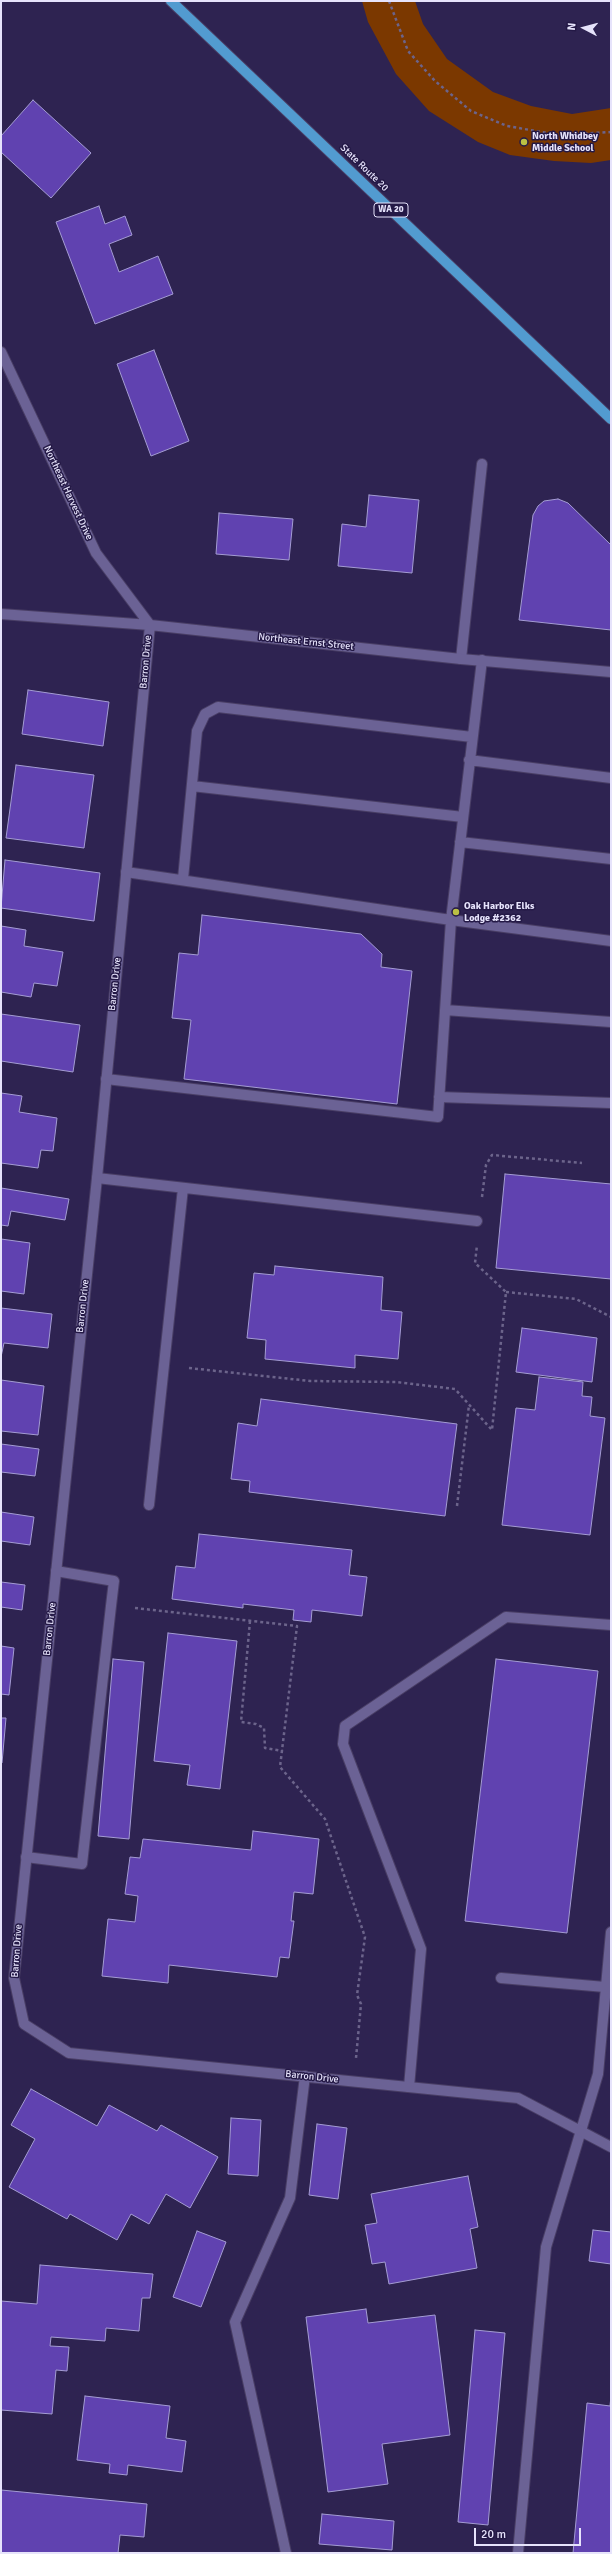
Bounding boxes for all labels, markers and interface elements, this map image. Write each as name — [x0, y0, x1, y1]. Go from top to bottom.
north arrow — [564, 8, 604, 48]
text: N — [565, 22, 578, 31]
place label: North Whidbey Middle School — [532, 130, 598, 154]
marker: North Whidbey Middle School — [519, 137, 529, 147]
street label: State Route 20 — [337, 142, 391, 194]
road number: WA 20 — [374, 203, 408, 217]
street label: Northeast Harvest Drive — [41, 444, 95, 542]
street label: Northeast Ernst Street — [258, 631, 354, 653]
street label: Barron Drive — [138, 635, 154, 689]
place label: Oak Harbor Elks Lodge #2362 — [464, 900, 534, 924]
marker: Oak Harbor Elks Lodge #2362 — [451, 907, 461, 917]
street label: Barron Drive — [106, 957, 124, 1011]
street label: Barron Drive — [74, 1279, 92, 1333]
street label: Barron Drive — [41, 1602, 59, 1656]
street label: Barron Drive — [9, 1924, 25, 1978]
street label: Barron Drive — [285, 2068, 339, 2086]
scale bar — [476, 2520, 583, 2546]
text: 20 m — [481, 2527, 506, 2542]

